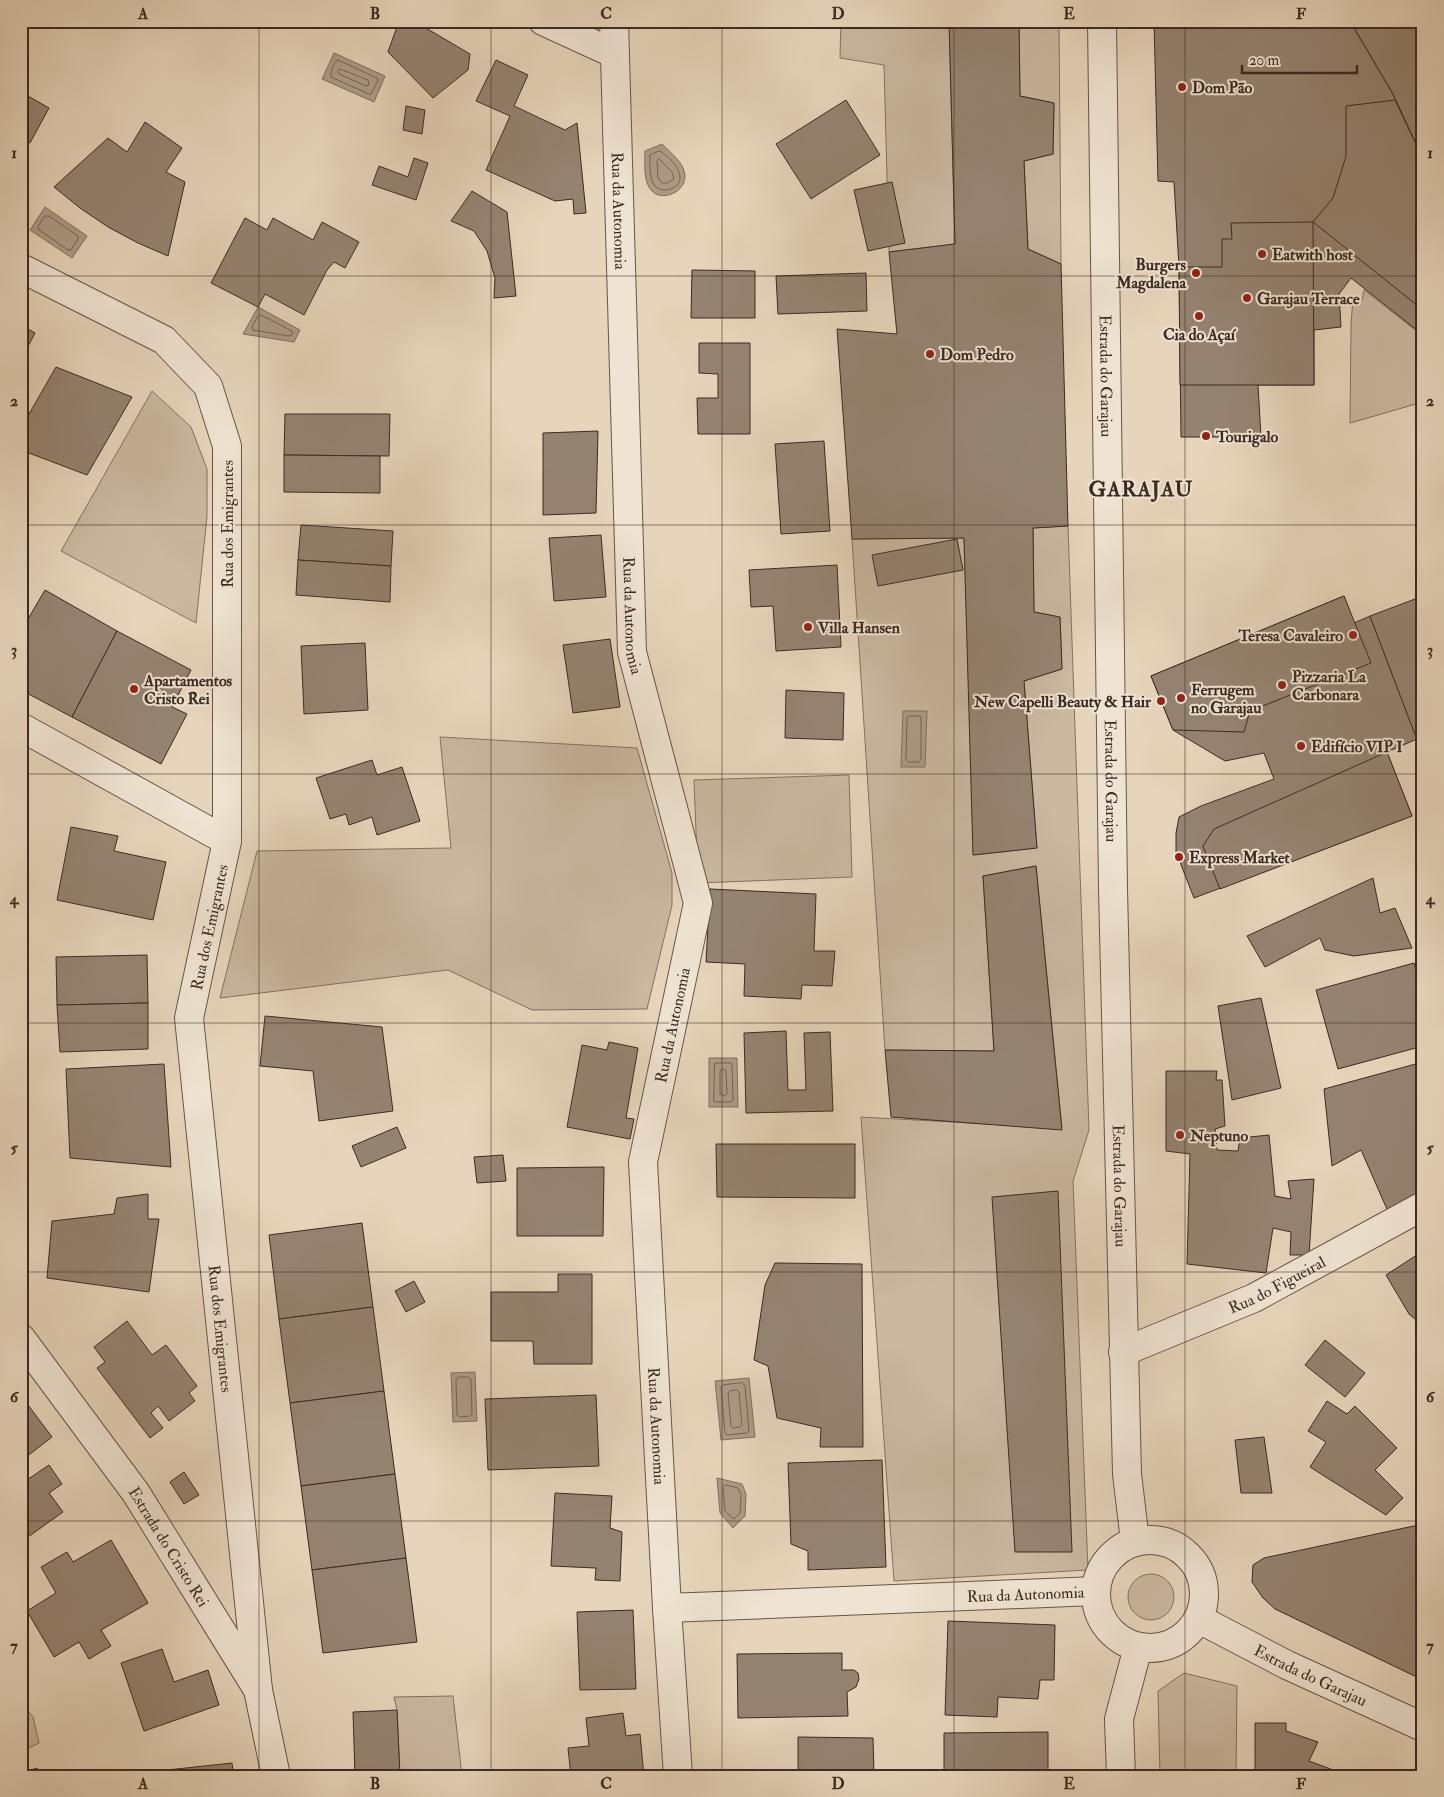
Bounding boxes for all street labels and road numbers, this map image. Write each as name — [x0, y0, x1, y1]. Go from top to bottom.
street label: Rua da Autonomia — [607, 152, 630, 271]
street label: Estrada do Garajau — [1095, 315, 1116, 437]
street label: Rua dos Emigrantes — [218, 460, 238, 588]
street label: Rua da Autonomia — [618, 557, 647, 677]
street label: Estrada do Garajau — [1100, 719, 1121, 842]
street label: Rua dos Emigrantes — [187, 862, 233, 992]
street label: Rua da Autonomia — [651, 965, 695, 1085]
street label: Estrada do Garajau — [1108, 1124, 1131, 1247]
street label: Rua do Figueiral — [1226, 1252, 1329, 1318]
street label: Rua dos Emigrantes — [203, 1264, 236, 1393]
street label: Rua da Autonomia — [643, 1367, 669, 1486]
street label: Estrada do Cristo Rei — [124, 1483, 213, 1611]
street label: Rua da Autonomia — [966, 1582, 1085, 1607]
street label: Estrada do Garajau — [1250, 1641, 1370, 1711]

